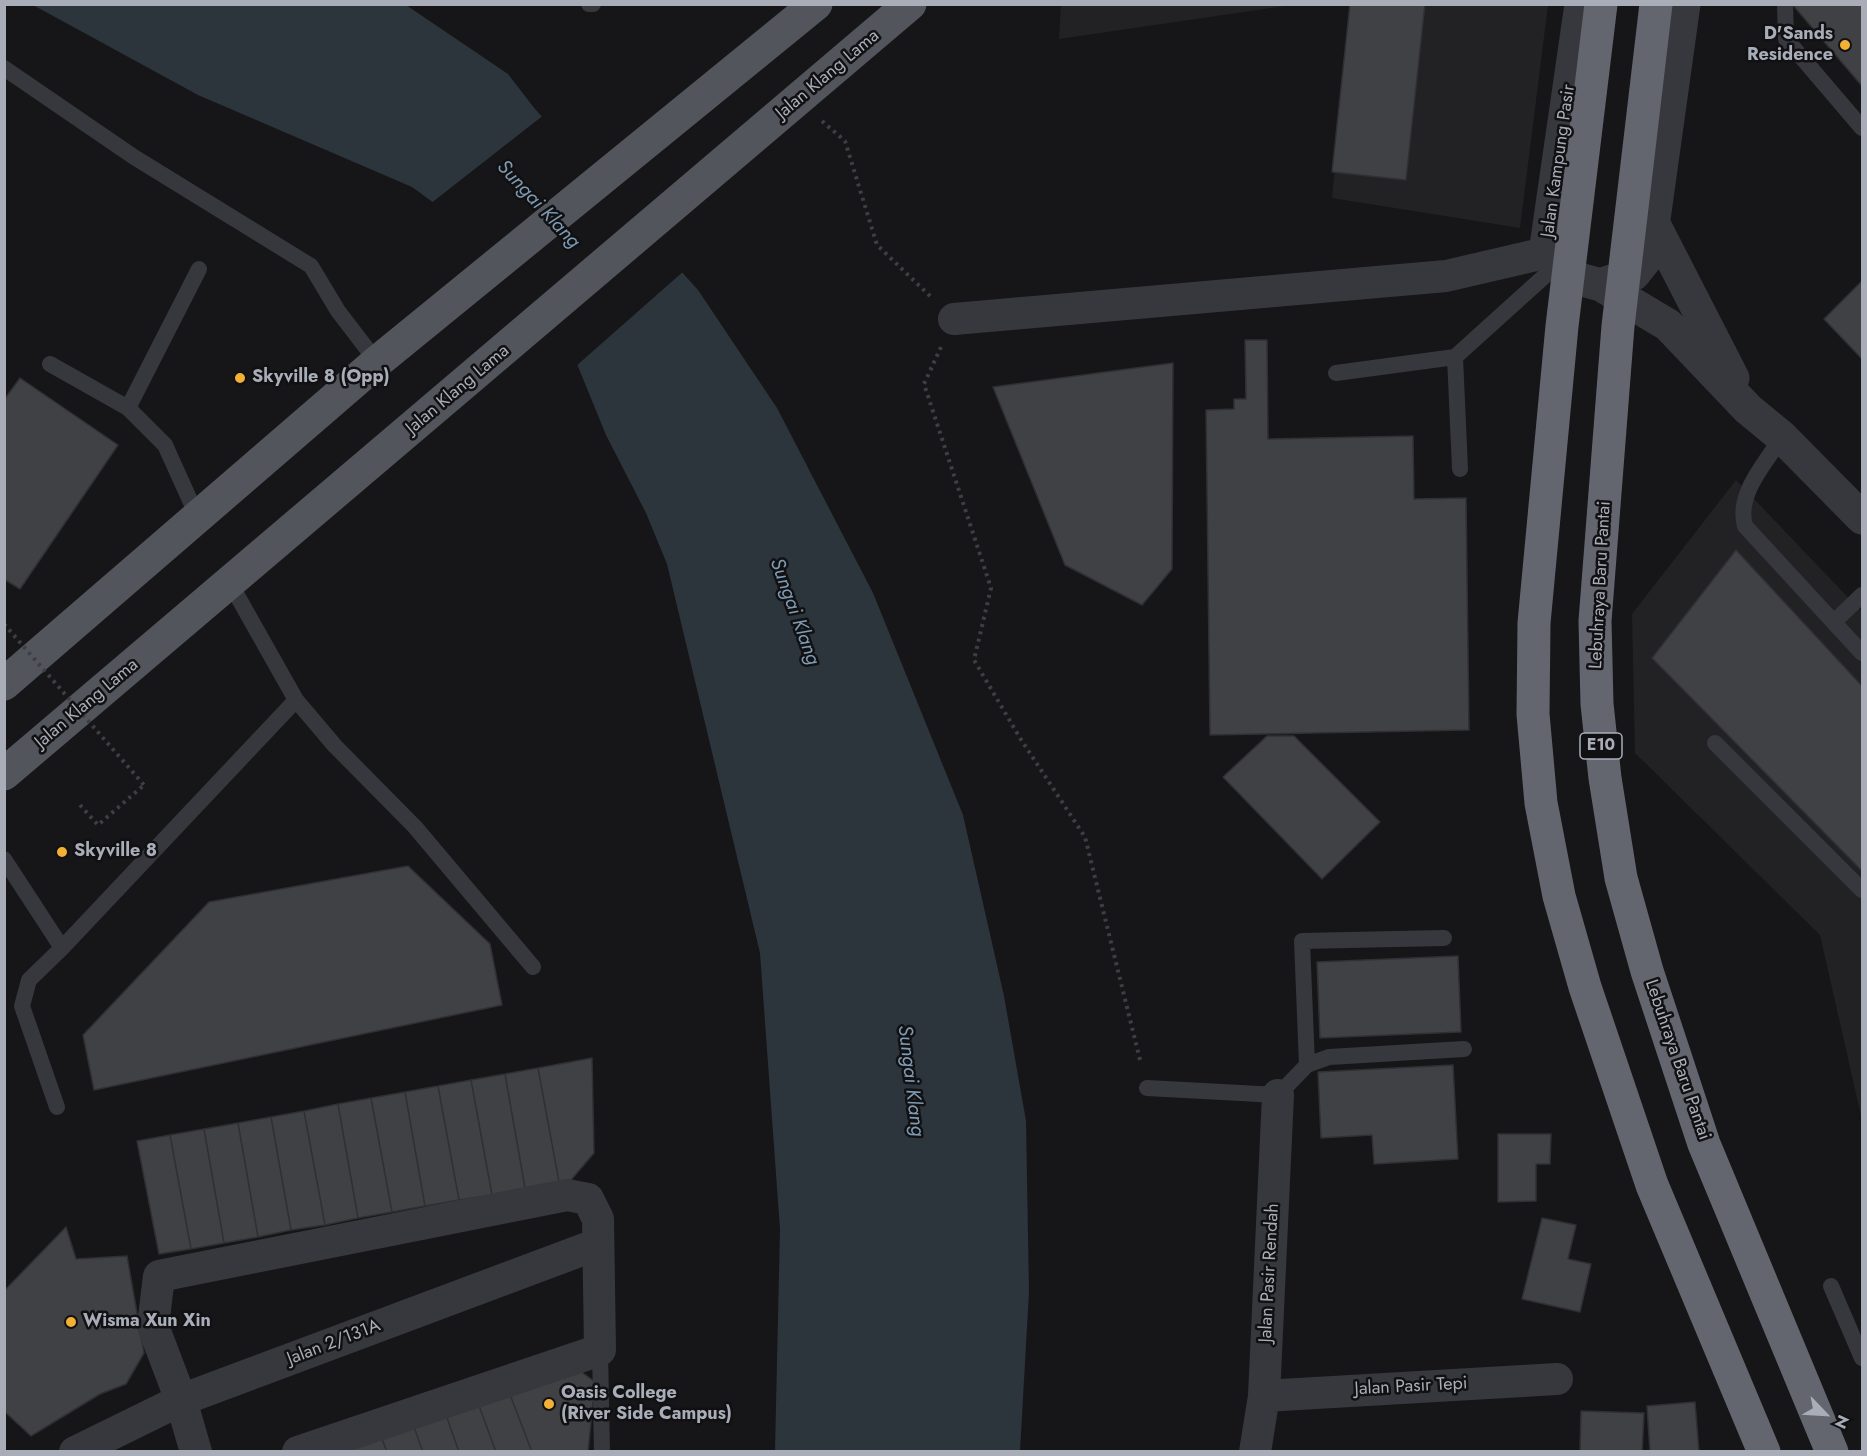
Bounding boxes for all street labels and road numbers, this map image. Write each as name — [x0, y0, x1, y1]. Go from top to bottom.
street label: Jalan Klang Lama — [772, 26, 884, 124]
street label: Jalan Kampung Pasir — [1538, 83, 1580, 239]
street label: Jalan Klang Lama — [402, 341, 514, 439]
street label: Lebuhraya Baru Pantai — [1586, 501, 1616, 669]
street label: Jalan Klang Lama — [31, 655, 143, 753]
road number: E10 — [1580, 733, 1622, 759]
street label: Lebuhraya Baru Pantai — [1639, 977, 1715, 1143]
street label: Jalan Pasir Rendah — [1256, 1203, 1284, 1343]
street label: Jalan 2/131A — [284, 1315, 384, 1371]
street label: Jalan Pasir Tepi — [1354, 1373, 1468, 1401]

